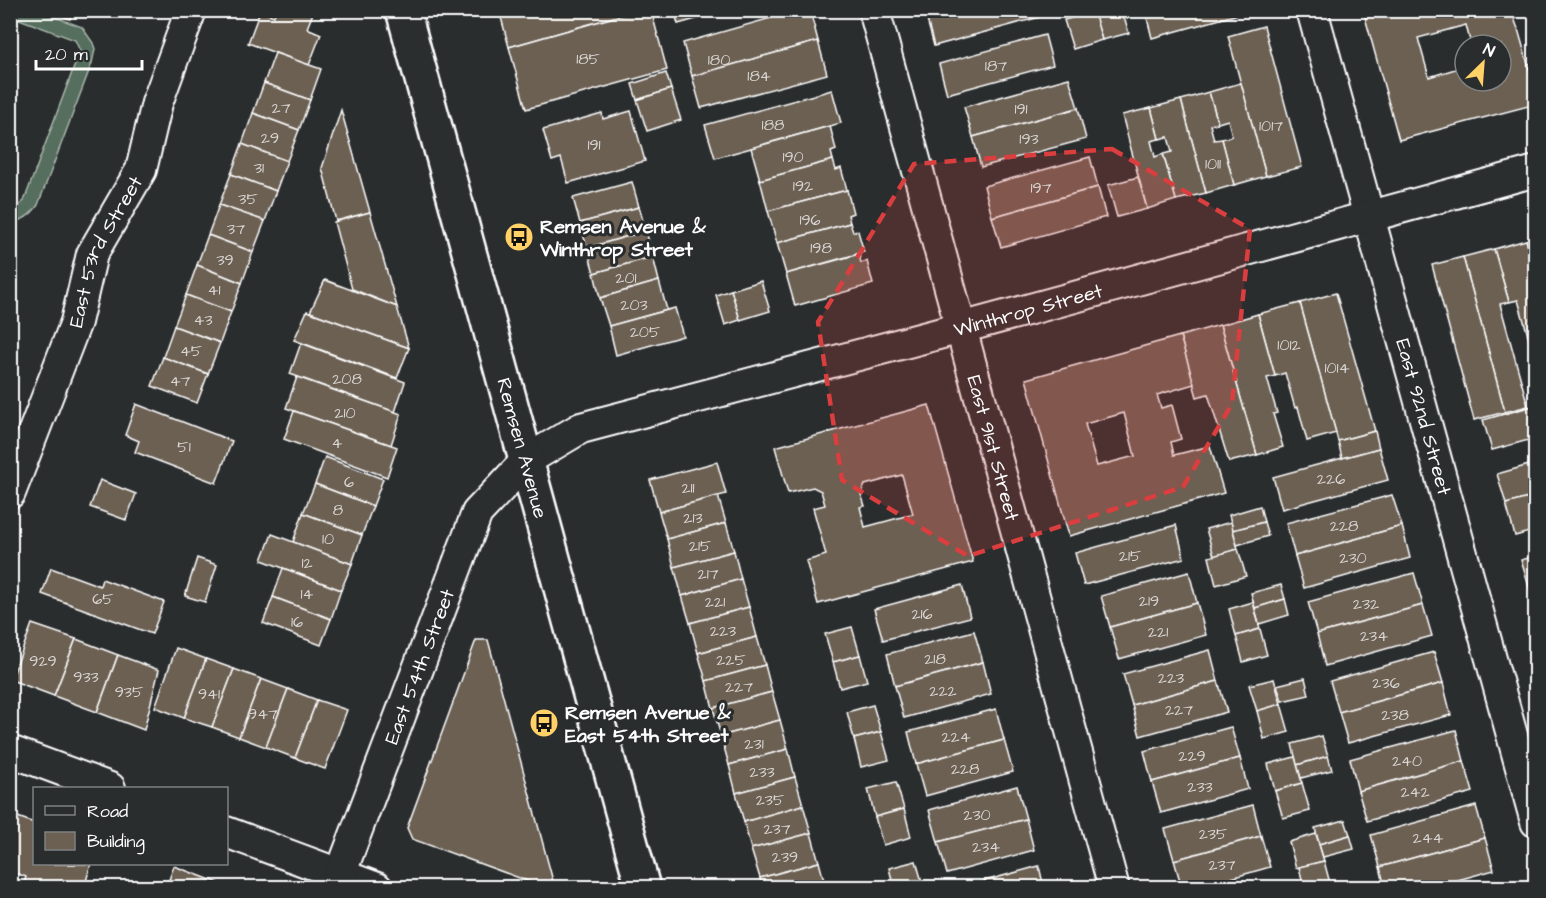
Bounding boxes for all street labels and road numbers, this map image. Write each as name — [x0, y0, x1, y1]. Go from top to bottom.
street label: East 53rd Street — [62, 171, 150, 330]
street label: Winthrop Street — [951, 277, 1106, 344]
street label: East 92nd Street — [1388, 336, 1458, 498]
street label: East 91st Street — [959, 372, 1026, 524]
street label: Remsen Avenue — [489, 375, 554, 522]
street label: East 54th Street — [378, 585, 462, 748]

